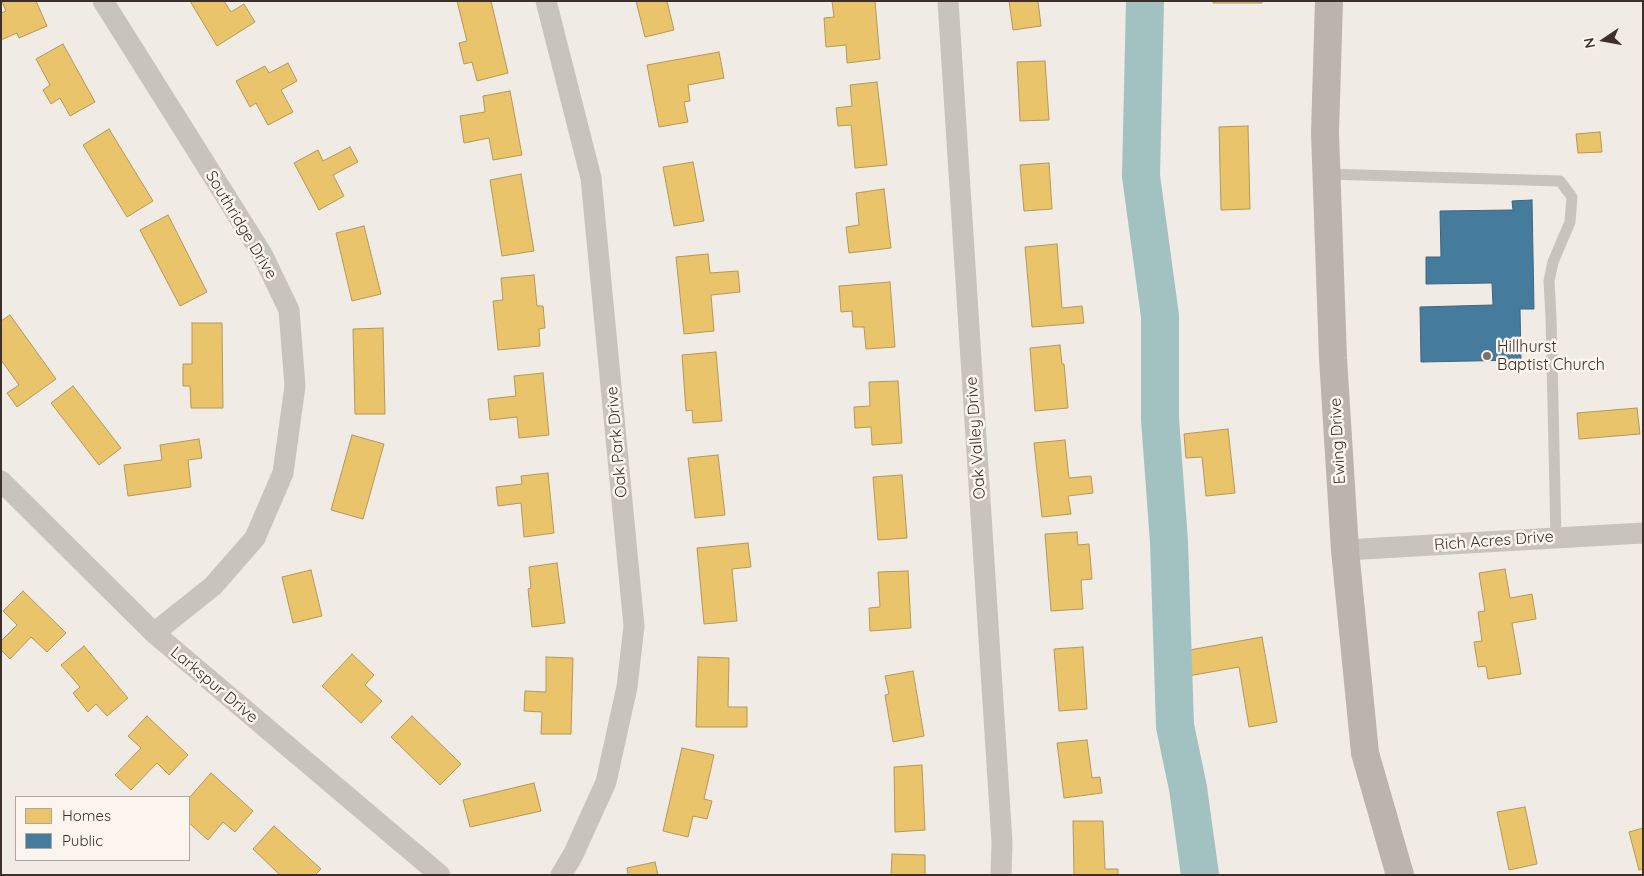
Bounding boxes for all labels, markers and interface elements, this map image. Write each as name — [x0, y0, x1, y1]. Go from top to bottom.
north arrow — [1579, 15, 1629, 65]
text: N — [1579, 36, 1599, 50]
street label: Southridge Drive — [201, 167, 281, 283]
place label: Hillhurst Baptist Church — [1497, 337, 1605, 375]
marker: Hillhurst Baptist Church — [1481, 350, 1493, 362]
street label: Oak Valley Drive — [962, 376, 990, 500]
street label: Oak Park Drive — [603, 386, 631, 498]
street label: Ewing Drive — [1326, 397, 1350, 485]
street label: Rich Acres Drive — [1434, 527, 1554, 555]
street label: Larkspur Drive — [166, 643, 262, 727]
legend — [15, 796, 190, 861]
text: Homes — [62, 806, 111, 825]
text: Public — [62, 831, 103, 850]

